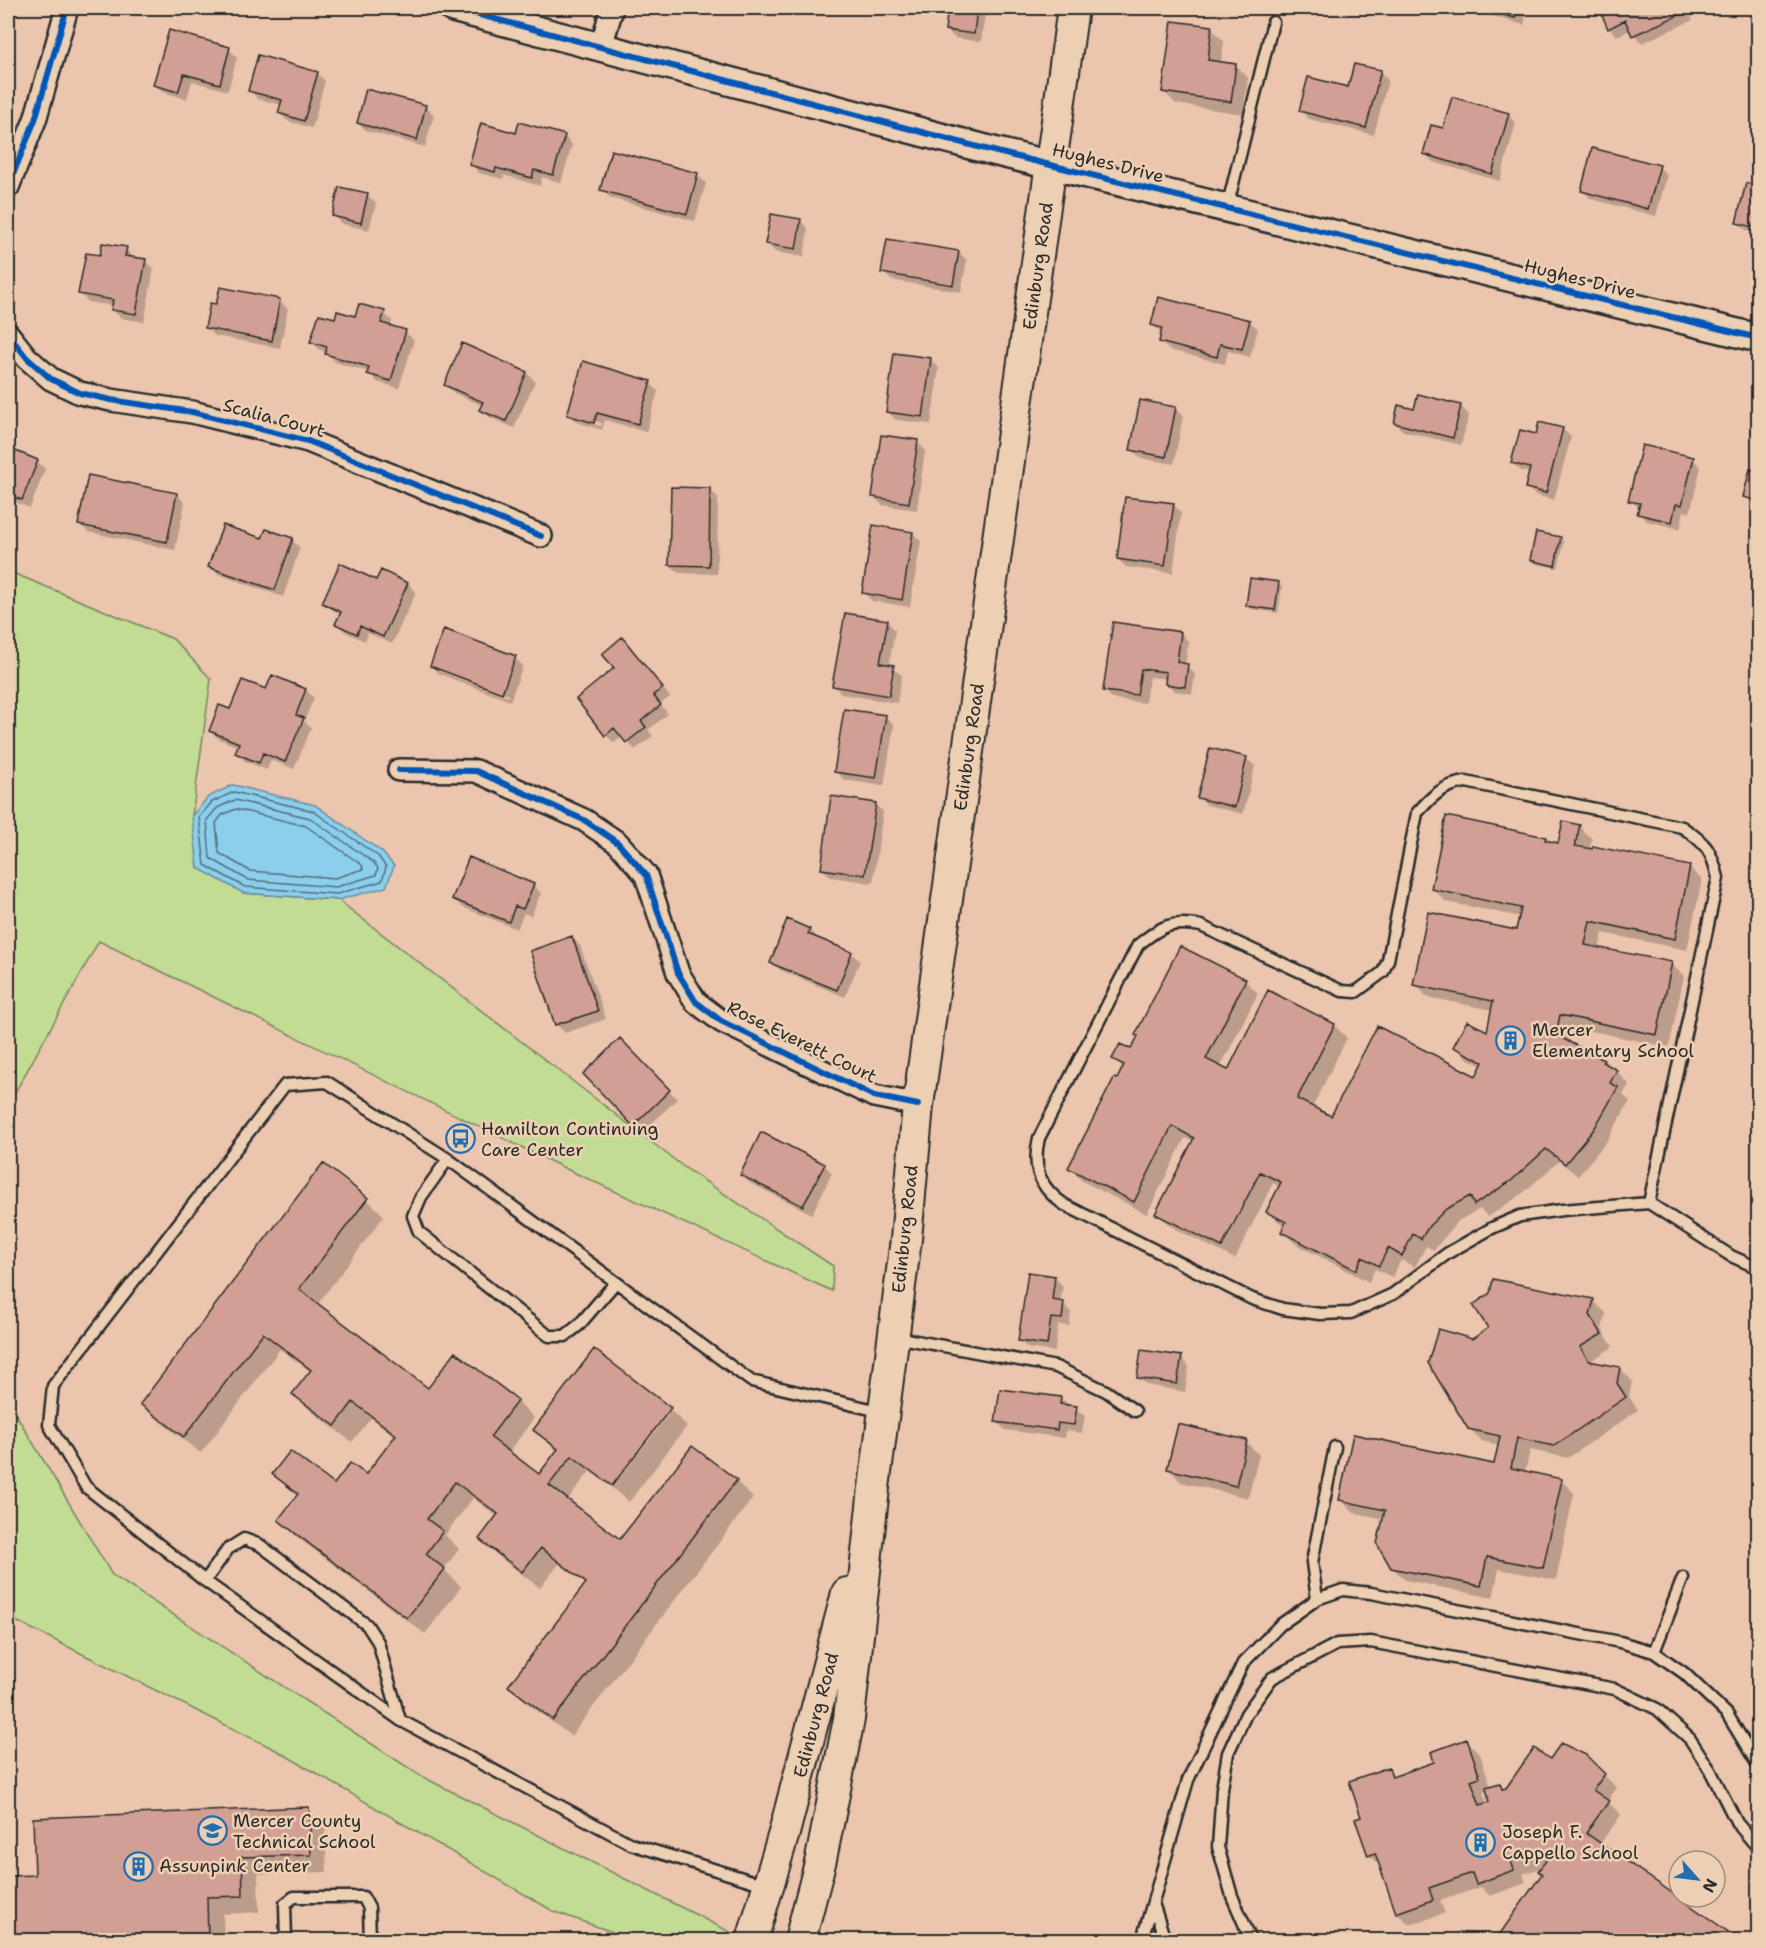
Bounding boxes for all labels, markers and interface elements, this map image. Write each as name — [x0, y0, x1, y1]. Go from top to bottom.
street label: Hughes Drive — [1049, 137, 1167, 189]
street label: Edinburg Road — [1017, 201, 1059, 331]
street label: Hughes Drive — [1521, 253, 1639, 305]
street label: Scalia Court — [220, 393, 328, 443]
street label: Edinburg Road — [948, 682, 990, 812]
street label: Rose Everett Court — [723, 995, 881, 1089]
place label: Mercer Elementary School — [1532, 1018, 1695, 1063]
building icon: Mercer Elementary School — [1495, 1024, 1527, 1056]
place label: Hamilton Continuing Care Center — [481, 1117, 659, 1162]
bus stop icon: Hamilton Continuing Care Center — [444, 1123, 476, 1155]
street label: Edinburg Road — [886, 1164, 924, 1294]
street label: Edinburg Road — [788, 1650, 844, 1780]
place label: Mercer County Technical School — [233, 1809, 376, 1854]
school or university icon: Mercer County Technical School — [196, 1815, 228, 1847]
place label: Joseph F. Cappello School — [1502, 1820, 1639, 1865]
building icon: Joseph F. Cappello School — [1465, 1826, 1497, 1858]
north arrow — [1667, 1849, 1727, 1909]
building icon: Assunpink Center — [122, 1850, 154, 1882]
place label: Assunpink Center — [159, 1854, 310, 1878]
text: N — [1698, 1875, 1722, 1896]

